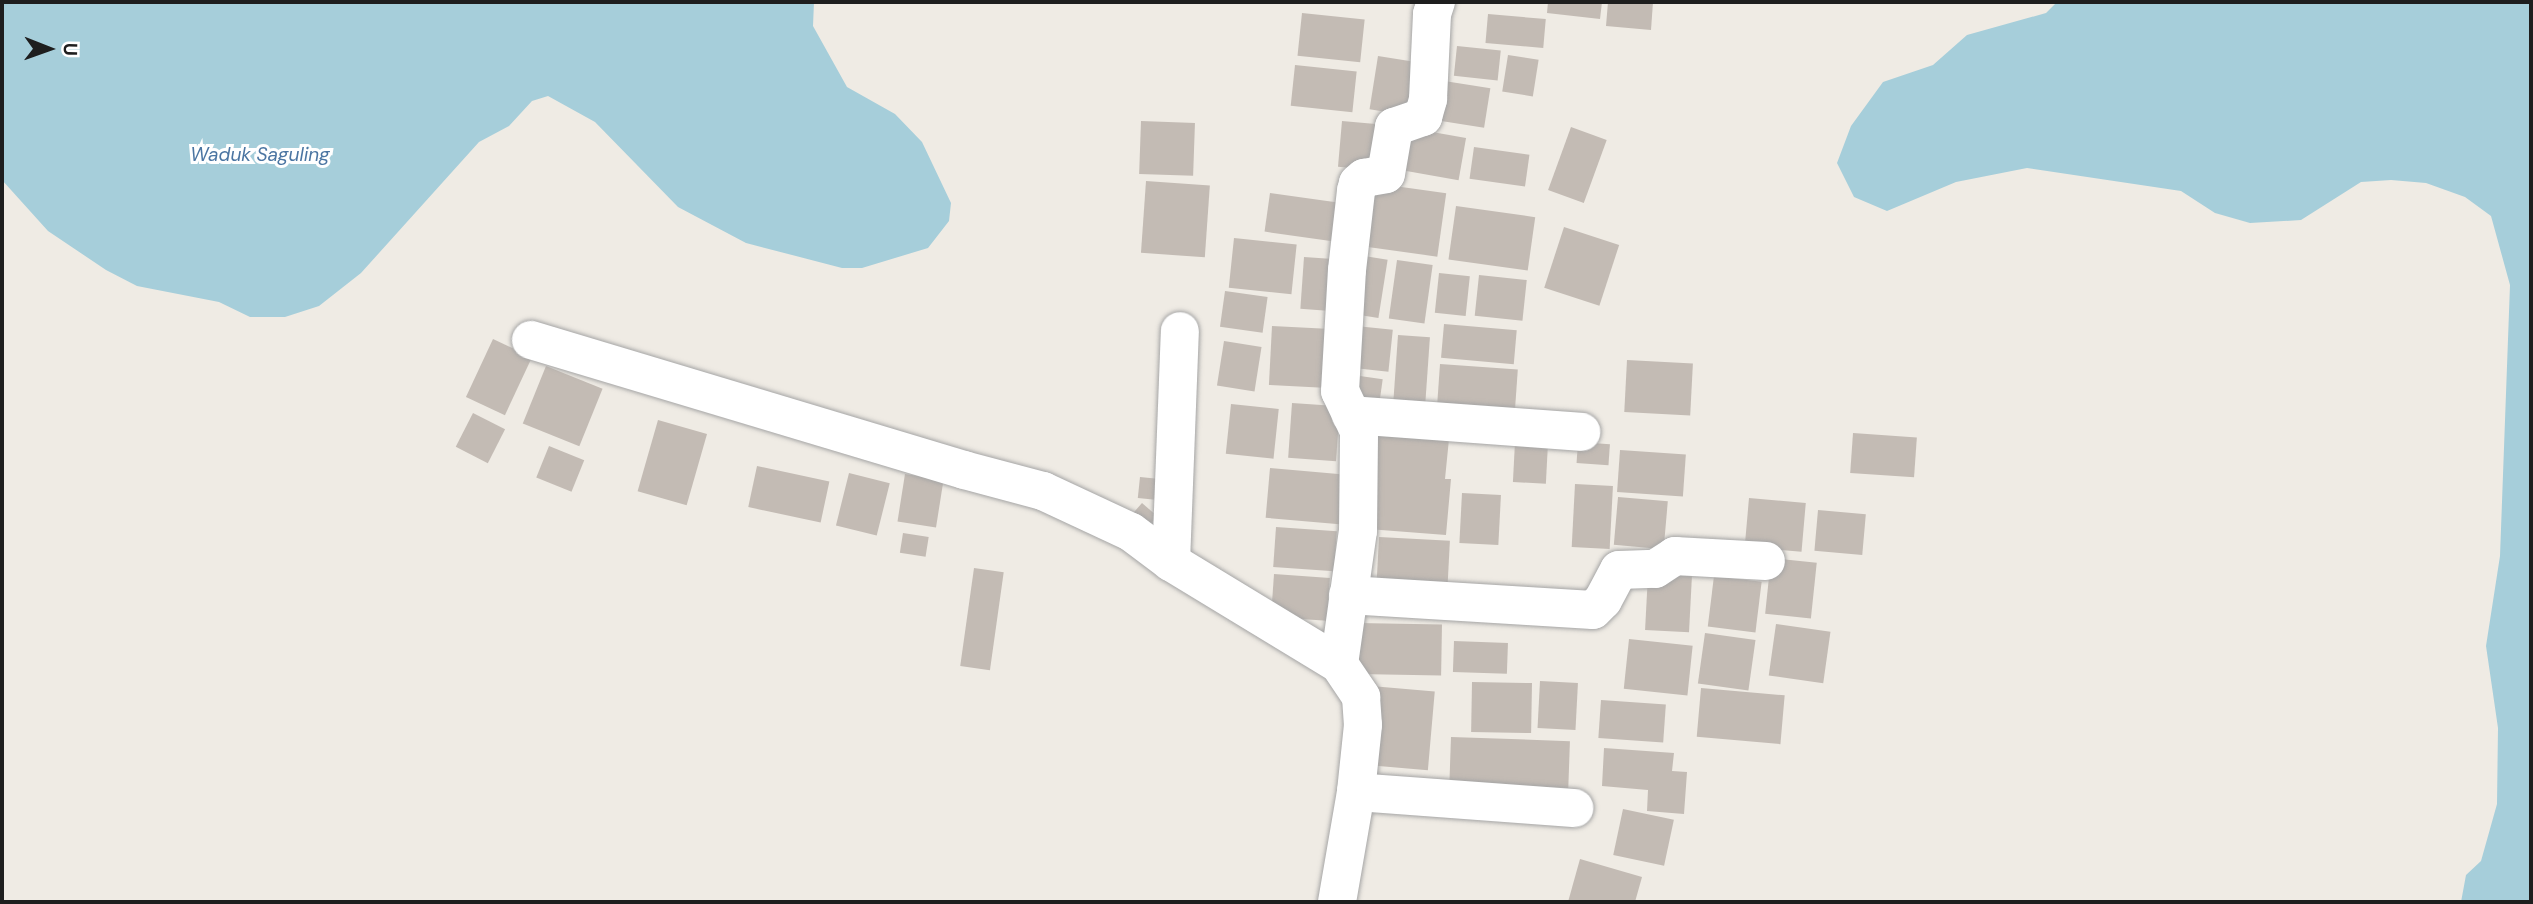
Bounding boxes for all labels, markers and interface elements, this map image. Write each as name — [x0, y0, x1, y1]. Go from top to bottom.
north arrow — [14, 14, 84, 84]
text: U — [58, 43, 83, 56]
water label: Waduk Saguling — [190, 144, 330, 166]

